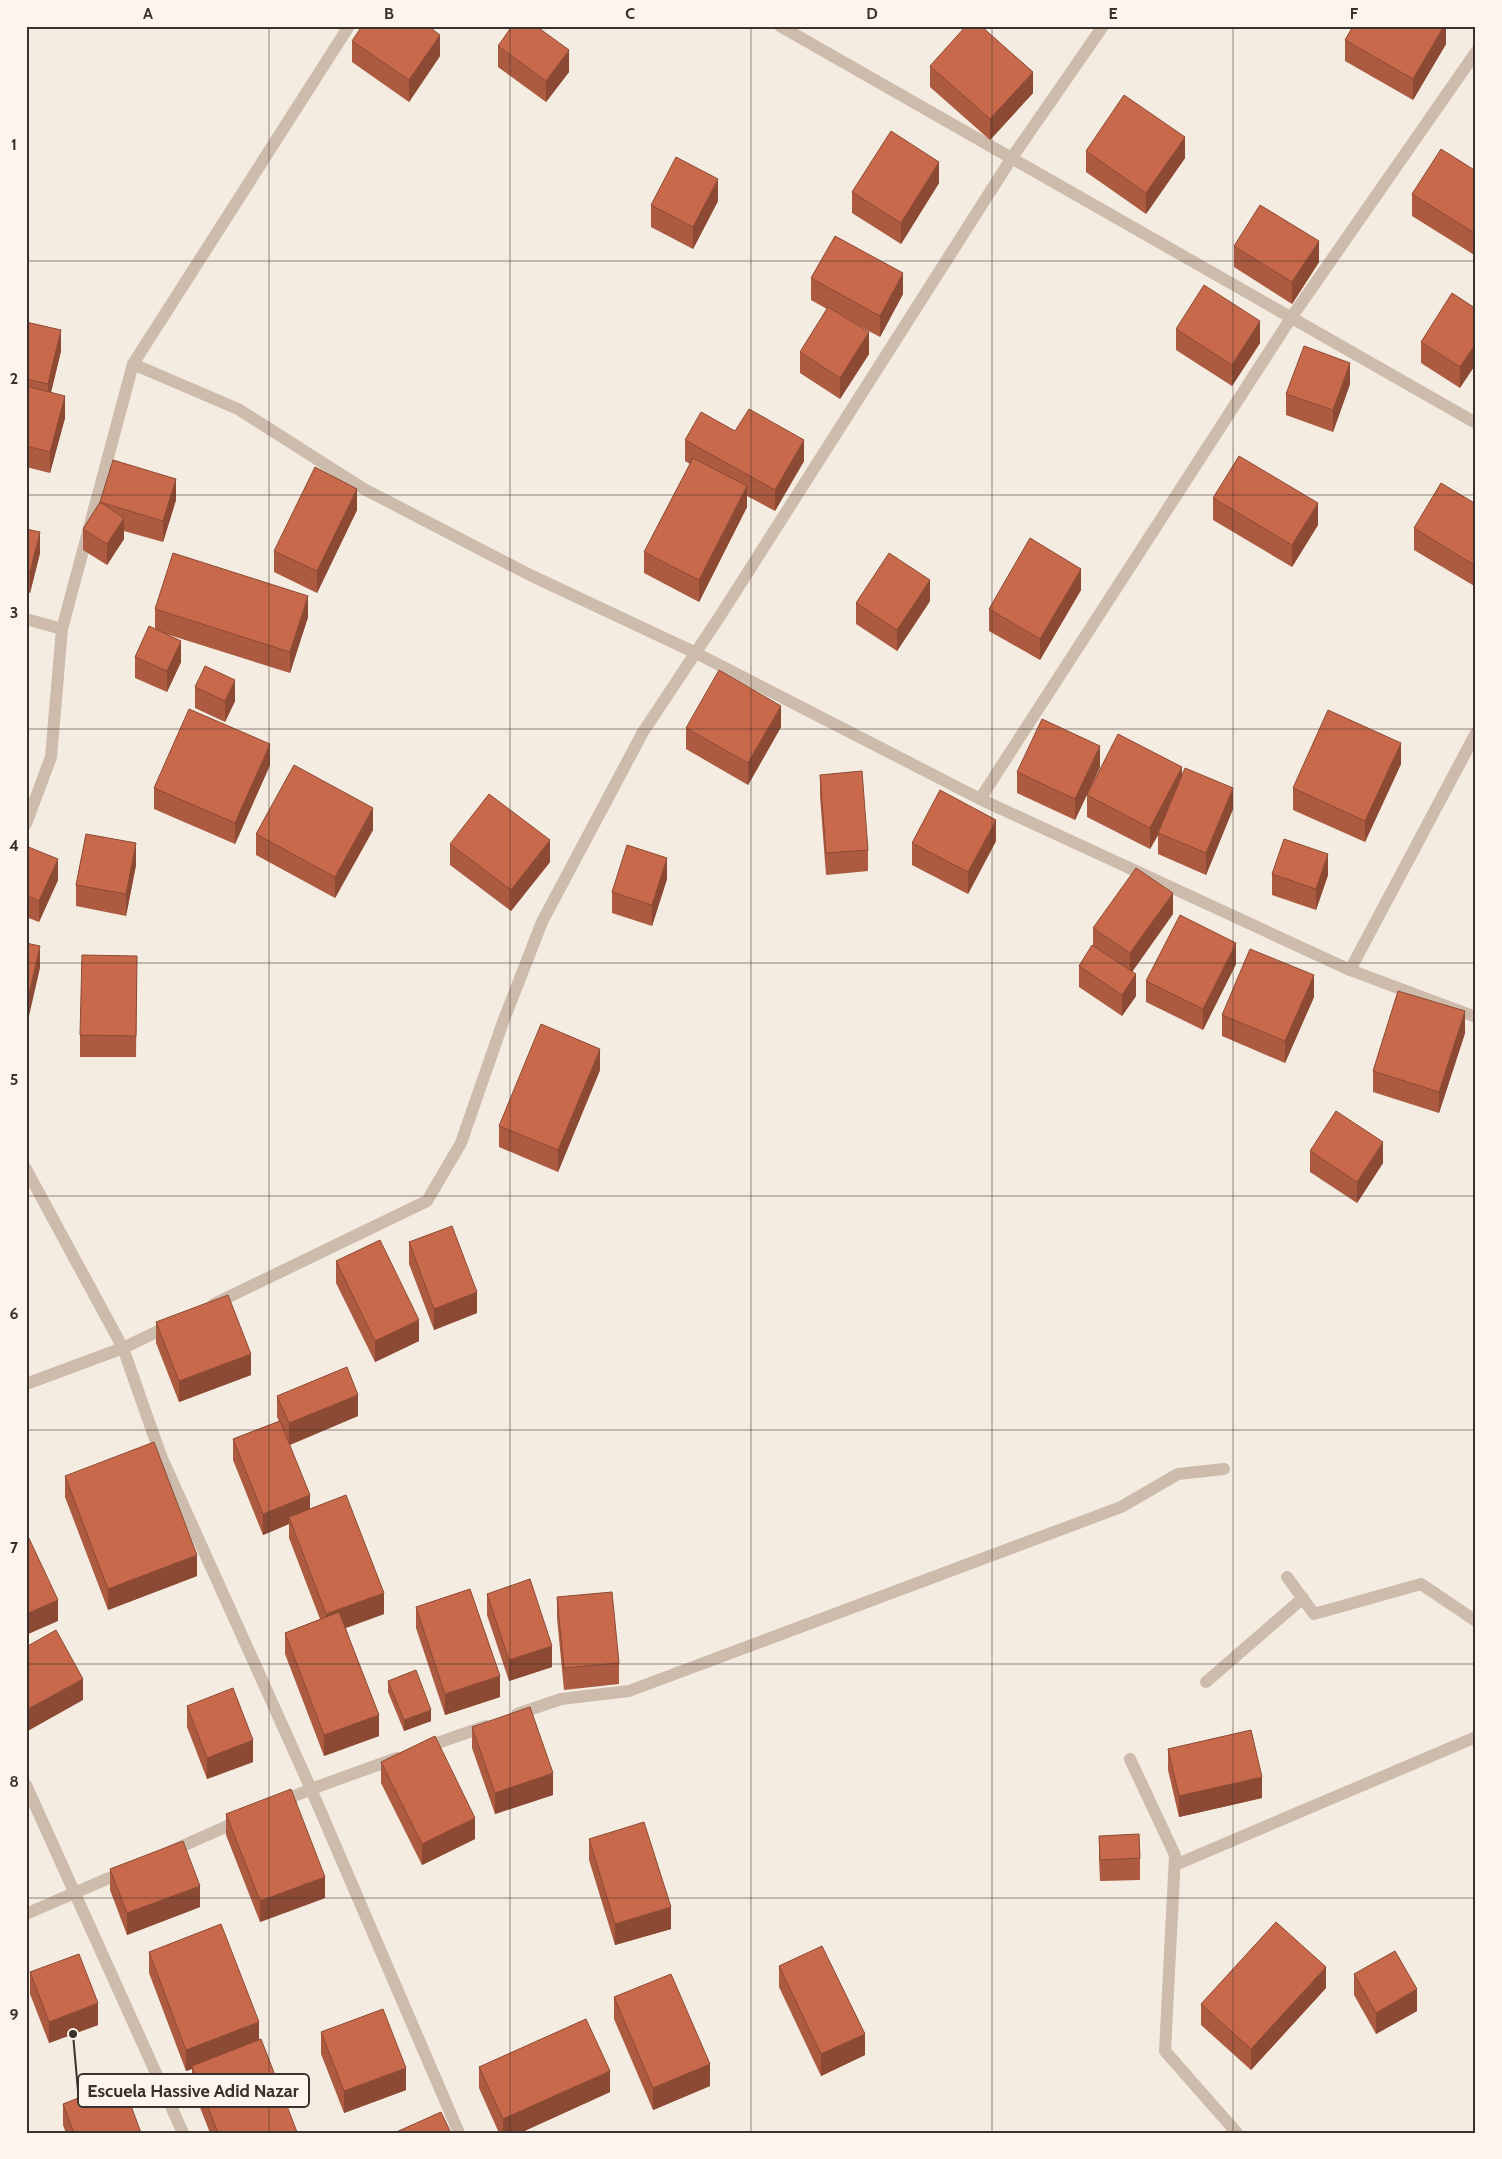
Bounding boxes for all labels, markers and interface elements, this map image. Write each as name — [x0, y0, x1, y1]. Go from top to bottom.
text: A — [143, 4, 153, 23]
text: B — [384, 4, 394, 23]
text: C — [625, 4, 635, 23]
text: D — [866, 4, 878, 23]
text: E — [1108, 4, 1118, 23]
text: F — [1350, 4, 1359, 23]
text: 1 — [11, 135, 17, 154]
text: 2 — [10, 369, 18, 388]
text: 3 — [10, 603, 18, 622]
text: 4 — [9, 836, 19, 855]
text: 5 — [10, 1070, 18, 1089]
text: 6 — [10, 1304, 19, 1323]
text: 7 — [10, 1538, 19, 1557]
text: 8 — [9, 1772, 19, 1791]
text: 9 — [10, 2005, 19, 2024]
callout: Escuela Hassive Adid Nazar — [78, 2074, 309, 2107]
text: Escuela Hassive Adid Nazar — [87, 2080, 299, 2102]

